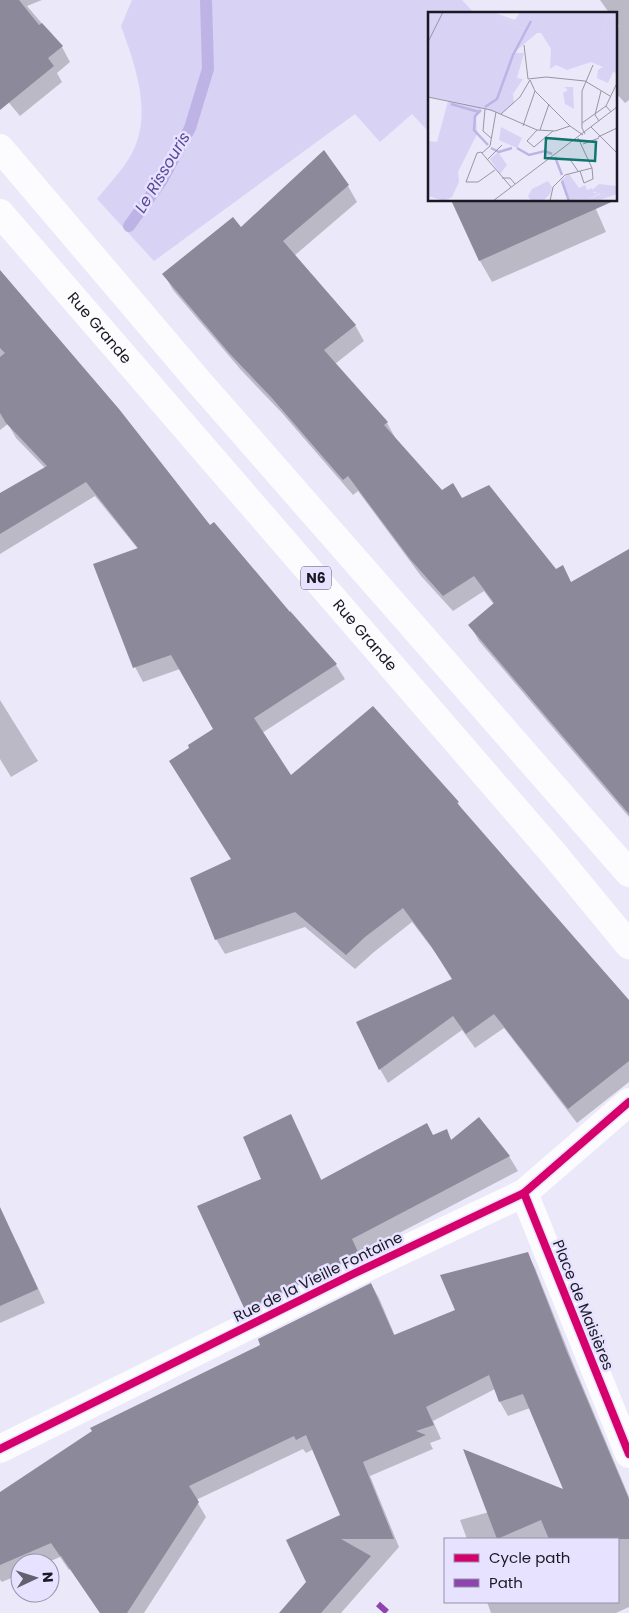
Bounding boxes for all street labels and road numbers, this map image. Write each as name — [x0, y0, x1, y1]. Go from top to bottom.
street label: Rue Grande — [63, 287, 137, 368]
road number: N6 — [301, 566, 331, 590]
street label: Rue Grande — [328, 594, 402, 675]
street label: Rue de la Vieille Fontaine — [230, 1226, 406, 1327]
street label: Place de Maisières — [548, 1237, 619, 1373]

